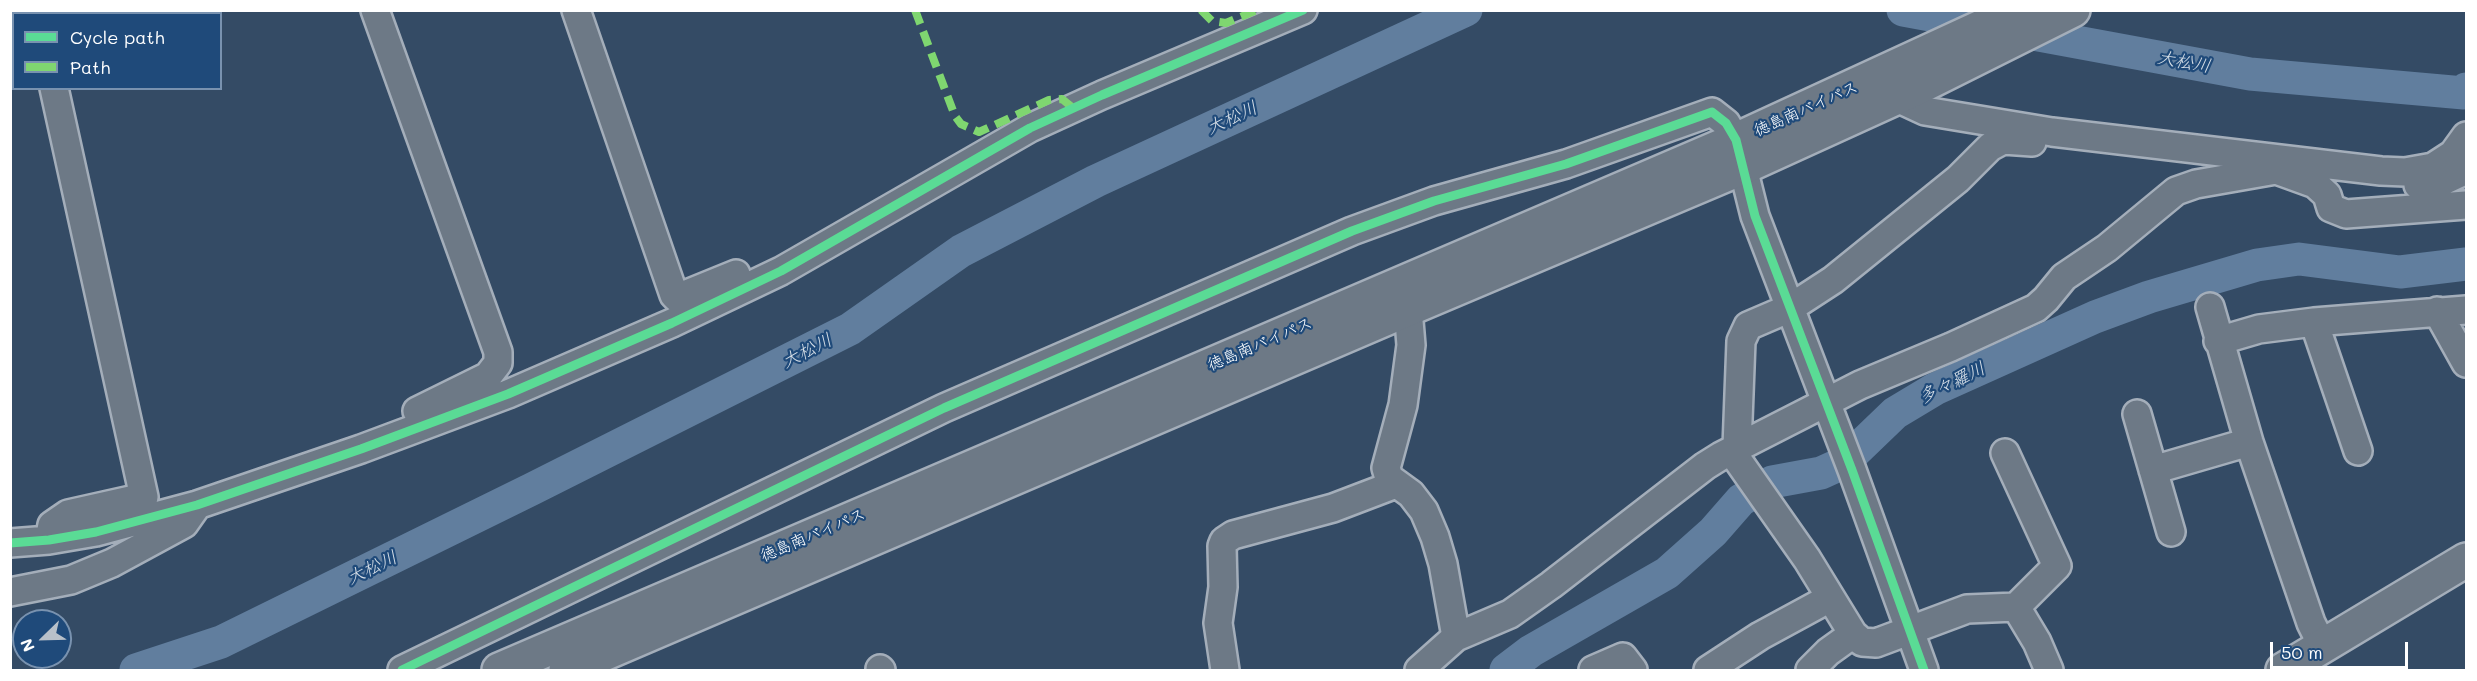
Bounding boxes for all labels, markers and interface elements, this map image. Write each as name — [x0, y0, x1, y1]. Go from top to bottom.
legend — [12, 12, 222, 90]
text: Cycle path — [70, 25, 165, 49]
water label: 大松川 — [2156, 47, 2212, 77]
text: Path — [70, 55, 110, 79]
street label: 徳島南バイパス — [1751, 77, 1861, 141]
water label: 大松川 — [1203, 97, 1261, 139]
street label: 徳島南バイパス — [1205, 313, 1315, 375]
water label: 大松川 — [778, 329, 836, 373]
water label: 多々羅川 — [1915, 358, 1989, 408]
street label: 徳島南バイパス — [758, 504, 868, 566]
water label: 大松川 — [343, 546, 401, 590]
north arrow — [12, 609, 72, 669]
scale bar — [2273, 630, 2411, 668]
text: N — [15, 636, 39, 655]
text: 50 m — [2281, 640, 2323, 664]

